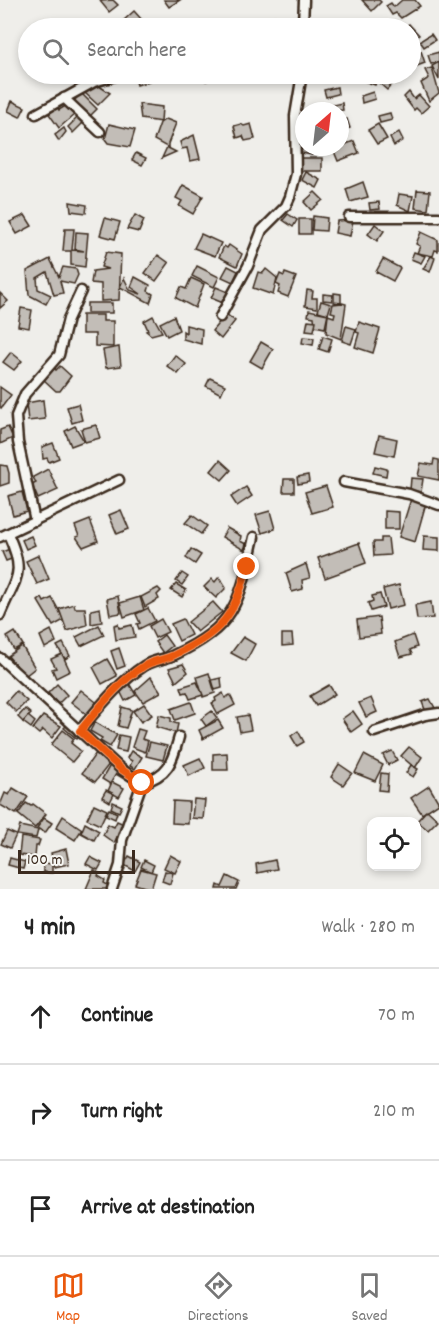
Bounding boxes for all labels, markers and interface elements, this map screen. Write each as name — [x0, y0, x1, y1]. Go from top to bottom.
search box — [18, 18, 421, 84]
icon: search — [39, 35, 72, 68]
text: Search here — [87, 36, 186, 67]
north arrow — [295, 102, 349, 156]
route end — [233, 553, 259, 579]
route start — [128, 769, 154, 795]
map controls — [367, 817, 421, 871]
button: locate — [367, 817, 421, 871]
scale bar — [18, 847, 135, 874]
text: 100 m — [27, 849, 63, 872]
text: 4 min — [24, 910, 75, 947]
text: Walk · 280 m — [321, 914, 415, 942]
icon: ahead — [24, 1000, 57, 1033]
text: Continue — [81, 1001, 153, 1032]
text: 70 m — [378, 1002, 415, 1030]
icon: right — [24, 1096, 57, 1129]
text: Turn right — [81, 1097, 163, 1128]
text: 210 m — [373, 1098, 415, 1126]
icon: arrive — [24, 1192, 57, 1225]
text: Arrive at destination — [81, 1193, 255, 1224]
tab: Map — [52, 1269, 85, 1328]
tab: Directions — [188, 1269, 248, 1328]
tab: Saved — [352, 1269, 387, 1328]

